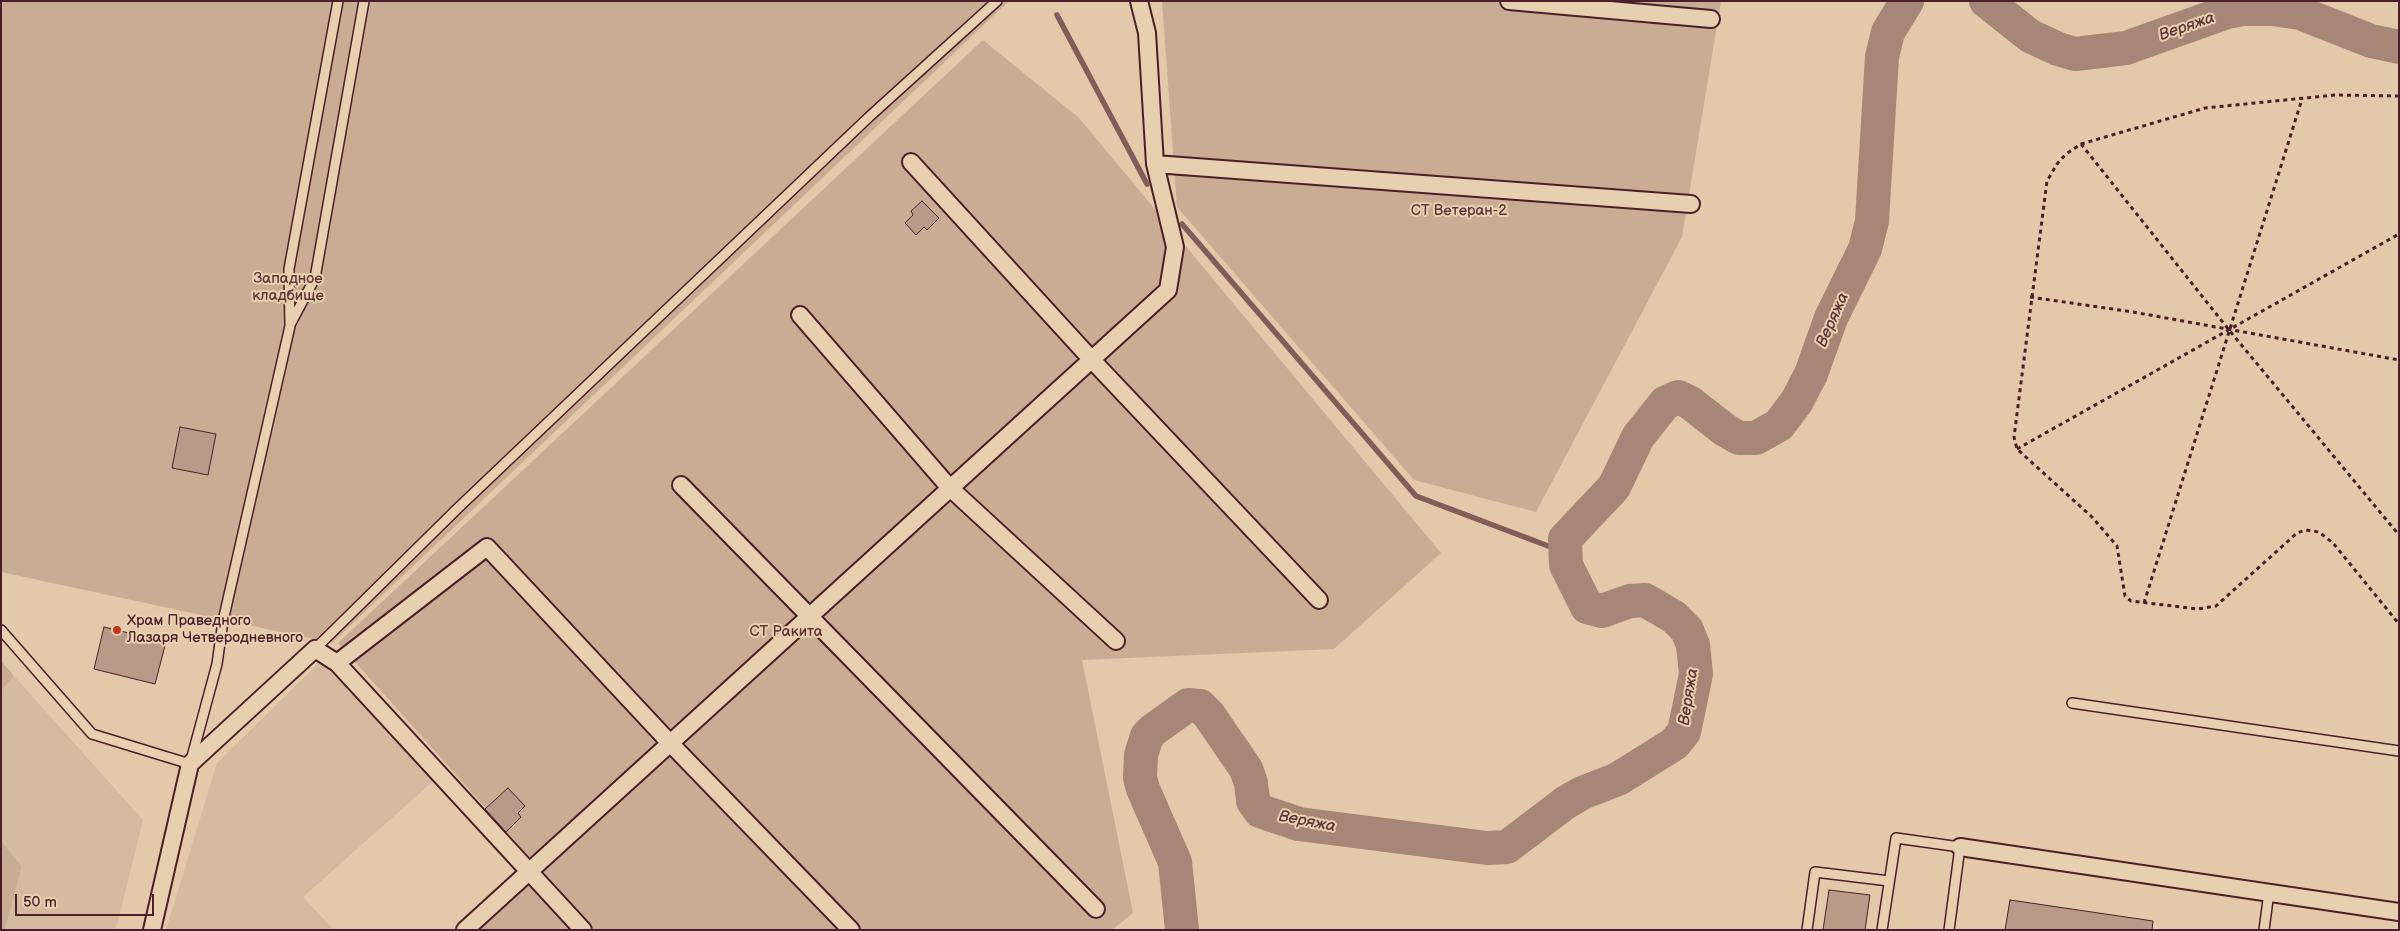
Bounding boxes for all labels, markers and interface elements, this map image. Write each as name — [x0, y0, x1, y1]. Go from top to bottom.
water label: Веряжа — [2157, 9, 2217, 45]
park label: СТ Ветеран-2 — [1411, 202, 1507, 220]
park label: Западное кладбище — [252, 270, 324, 305]
water label: Веряжа — [1813, 290, 1853, 350]
place label: Храм Праведного Лазаря Четверодневного — [127, 612, 303, 647]
park label: СТ Ракита — [749, 623, 823, 641]
marker: Храм Праведного Лазаря Четверодневного — [111, 624, 123, 636]
water label: Веряжа — [1675, 667, 1703, 727]
water label: Веряжа — [1277, 807, 1337, 837]
scale bar — [18, 884, 156, 916]
text: 50 m — [23, 893, 57, 912]

